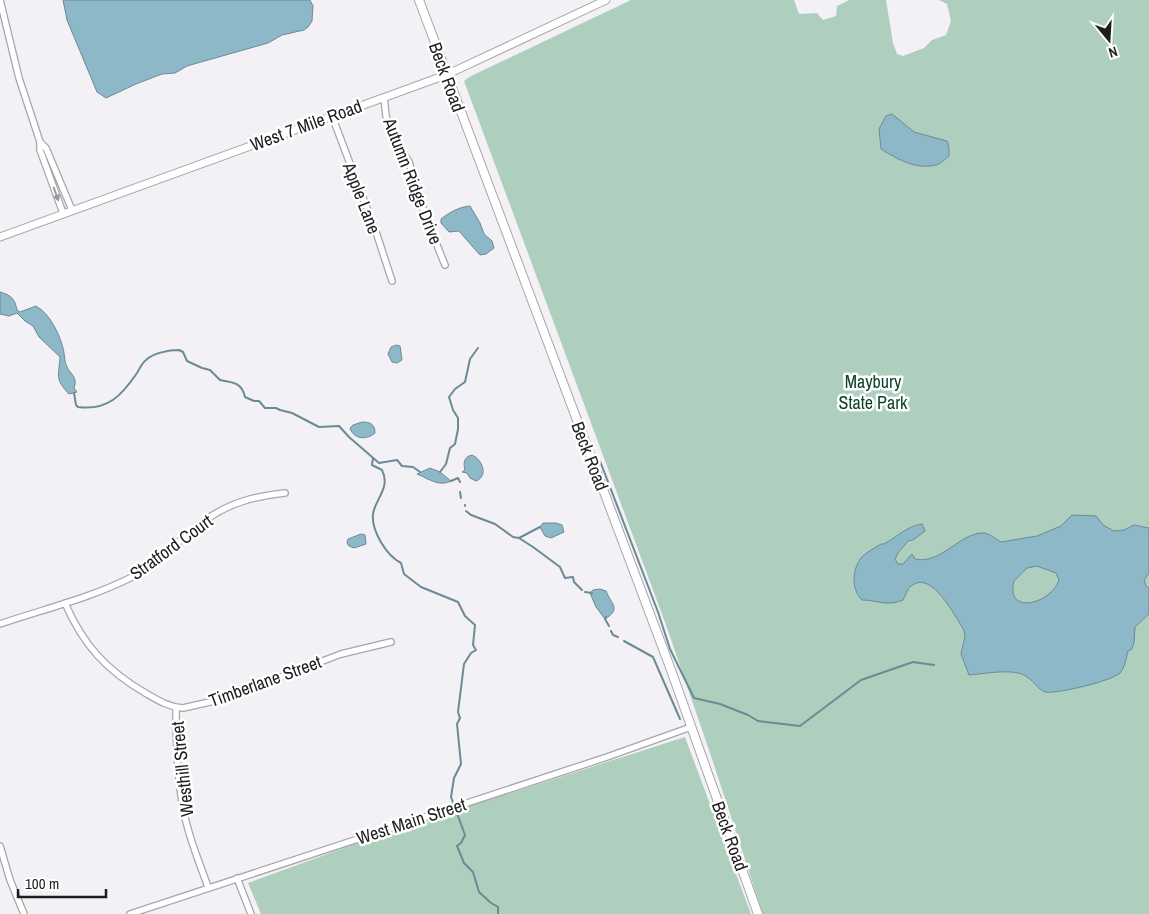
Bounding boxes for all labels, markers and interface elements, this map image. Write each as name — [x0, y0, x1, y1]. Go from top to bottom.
north arrow — [1084, 15, 1134, 65]
street label: Beck Road — [423, 39, 471, 115]
text: N — [1106, 43, 1120, 62]
street label: West 7 Mile Road — [247, 93, 365, 157]
street label: Autumn Ridge Drive — [377, 113, 449, 248]
street label: Apple Lane — [337, 158, 387, 237]
one-way arrow — [53, 187, 60, 202]
park label: Maybury State Park — [839, 369, 908, 415]
street label: Beck Road — [565, 418, 615, 494]
street label: Stratford Court — [124, 508, 218, 586]
street label: Timberlane Street — [205, 649, 325, 713]
street label: Westhill Street — [165, 720, 199, 818]
street label: West Main Street — [353, 792, 469, 850]
street label: Beck Road — [706, 798, 754, 874]
scale bar — [18, 866, 105, 898]
text: 100 m — [25, 873, 59, 894]

